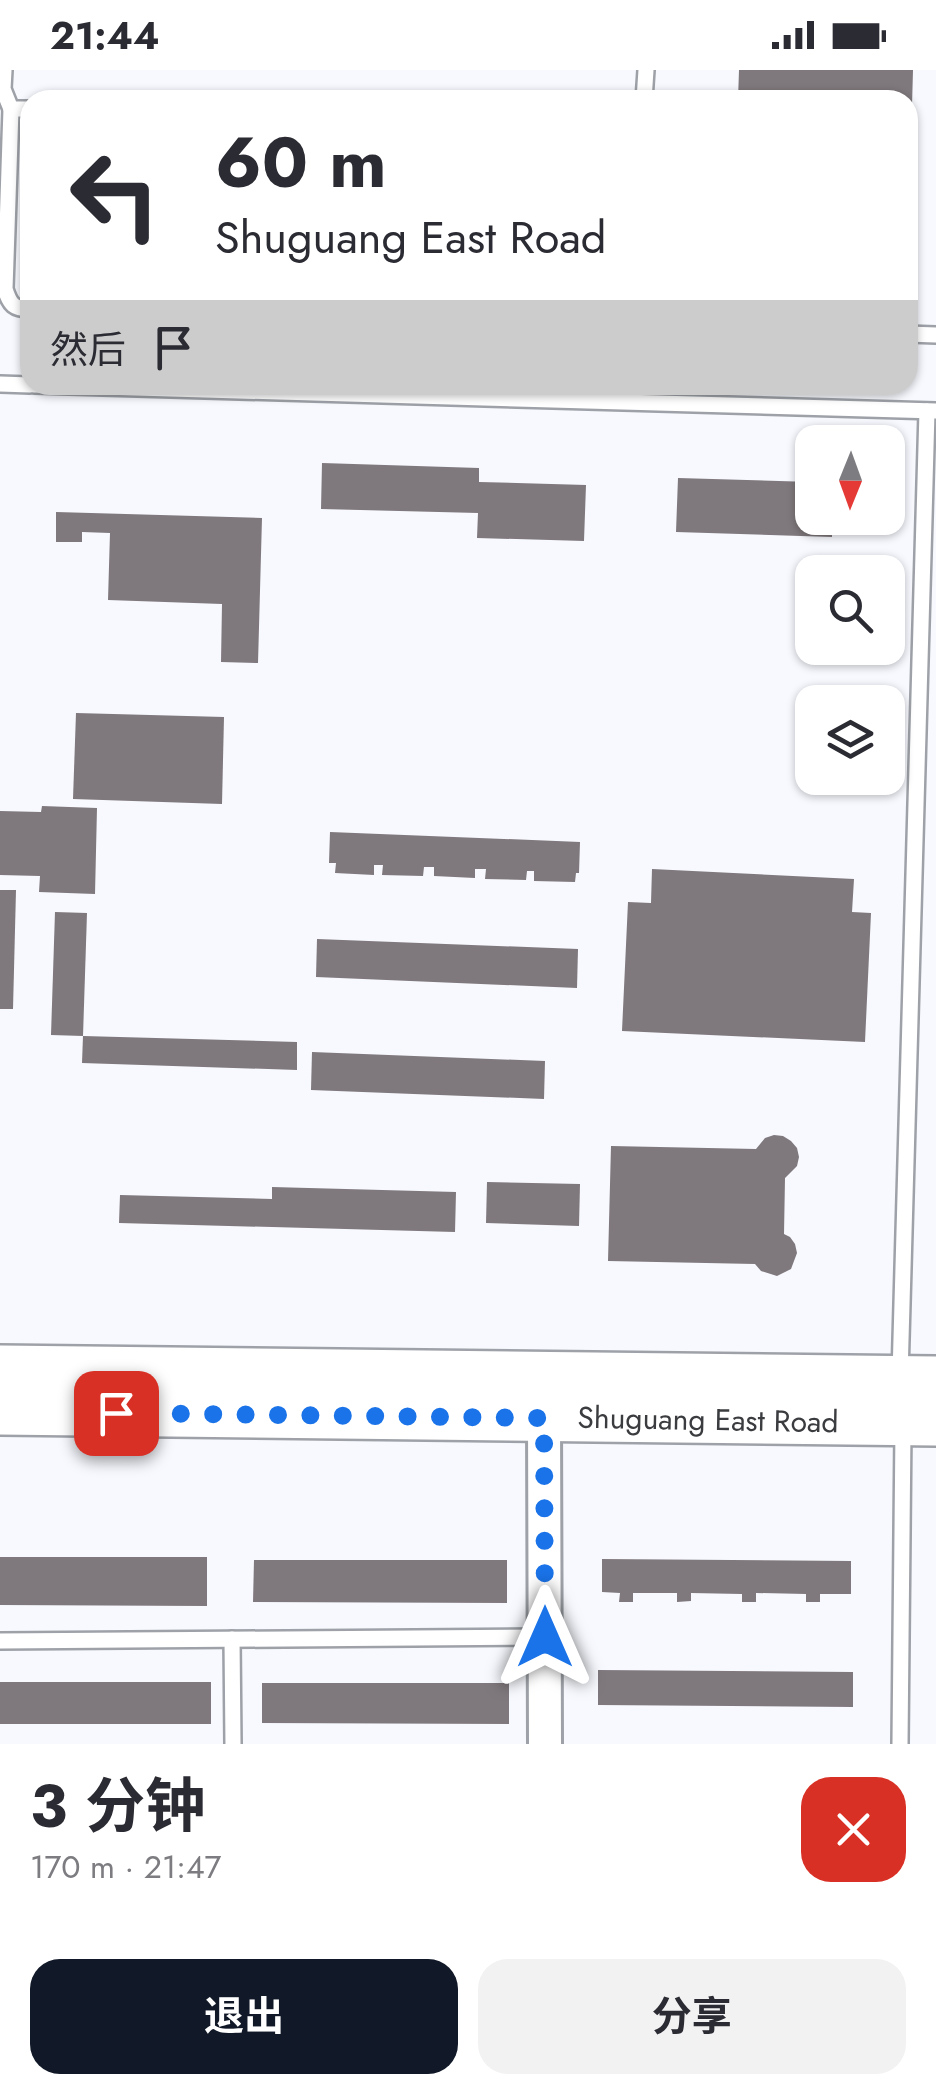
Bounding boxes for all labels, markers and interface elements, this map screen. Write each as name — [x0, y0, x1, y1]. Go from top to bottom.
text: 21:44 — [50, 8, 160, 63]
text: 60 m — [215, 112, 387, 213]
icon: left — [50, 130, 180, 260]
text: Shuguang East Road — [215, 205, 607, 270]
icon: arrive — [146, 320, 201, 375]
text: 然后 — [50, 322, 126, 377]
north arrow — [795, 425, 905, 535]
map controls — [795, 425, 905, 795]
button: search — [795, 555, 905, 665]
button: layers — [795, 685, 905, 795]
pin — [74, 1371, 159, 1456]
icon: arrive — [89, 1386, 144, 1441]
street label: Shuguang East Road — [577, 1396, 839, 1443]
position arrow — [493, 1585, 597, 1689]
text: 3 分钟 — [30, 1763, 205, 1850]
button: close — [801, 1777, 906, 1882]
text: 170 m · 21:47 — [30, 1844, 221, 1890]
button: 退出 — [30, 1959, 458, 2074]
button: 分享 — [478, 1959, 906, 2074]

